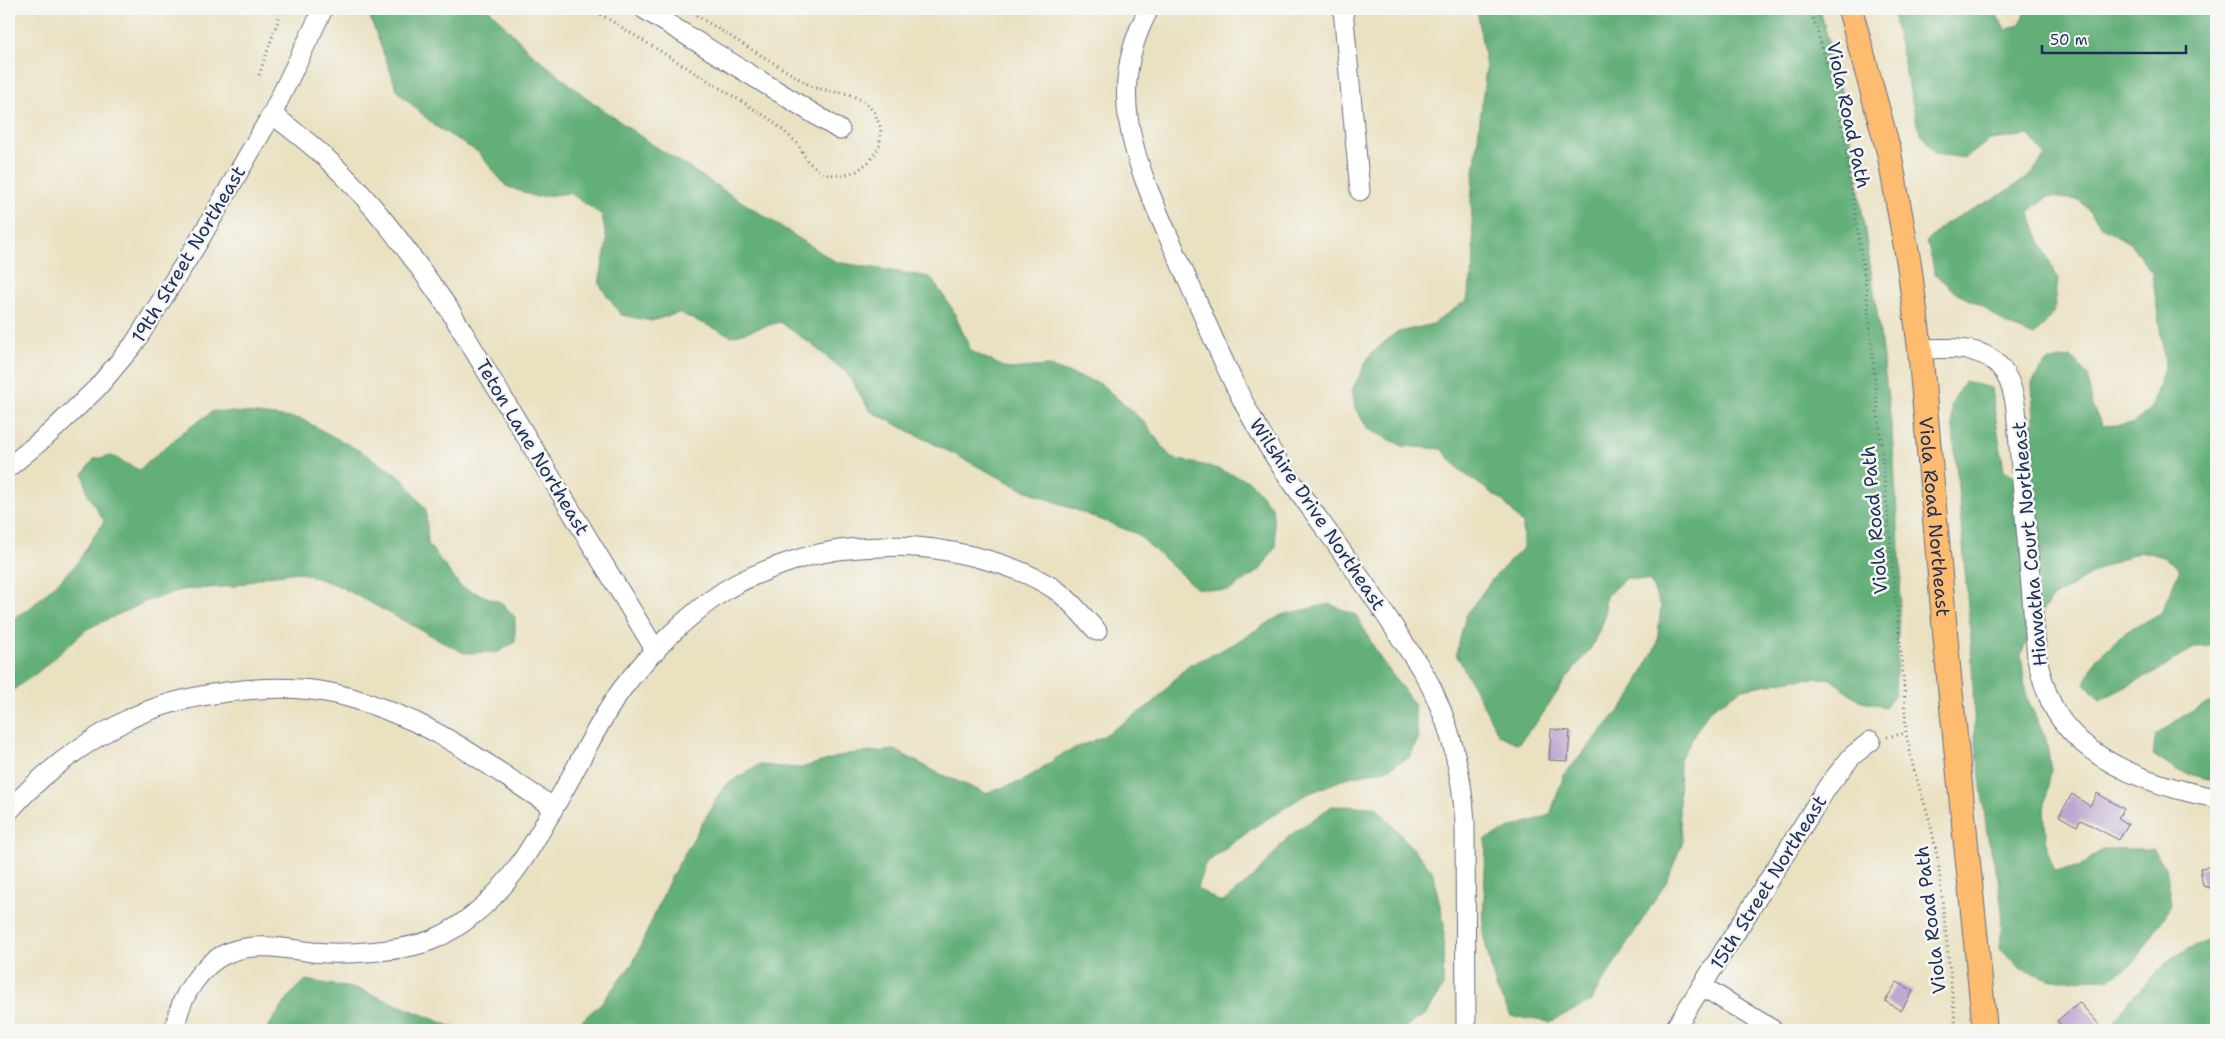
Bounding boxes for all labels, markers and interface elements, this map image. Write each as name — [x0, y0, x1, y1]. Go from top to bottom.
scale bar — [2042, 22, 2186, 54]
text: 50 m — [2050, 30, 2088, 50]
street label: Viola Road Path — [1821, 40, 1876, 191]
street label: 19th Street Northeast — [126, 161, 251, 347]
street label: Teton Lane Northeast — [470, 355, 595, 540]
street label: Wilshire Drive Northeast — [1244, 413, 1391, 615]
street label: Viola Road Northeast — [1913, 415, 1956, 618]
street label: Hiawatha Court Northeast — [2006, 420, 2053, 667]
street label: Viola Road Path — [1856, 445, 1893, 595]
street label: 15th Street Northeast — [1704, 790, 1832, 974]
street label: Viola Road Path — [1909, 844, 1952, 995]

